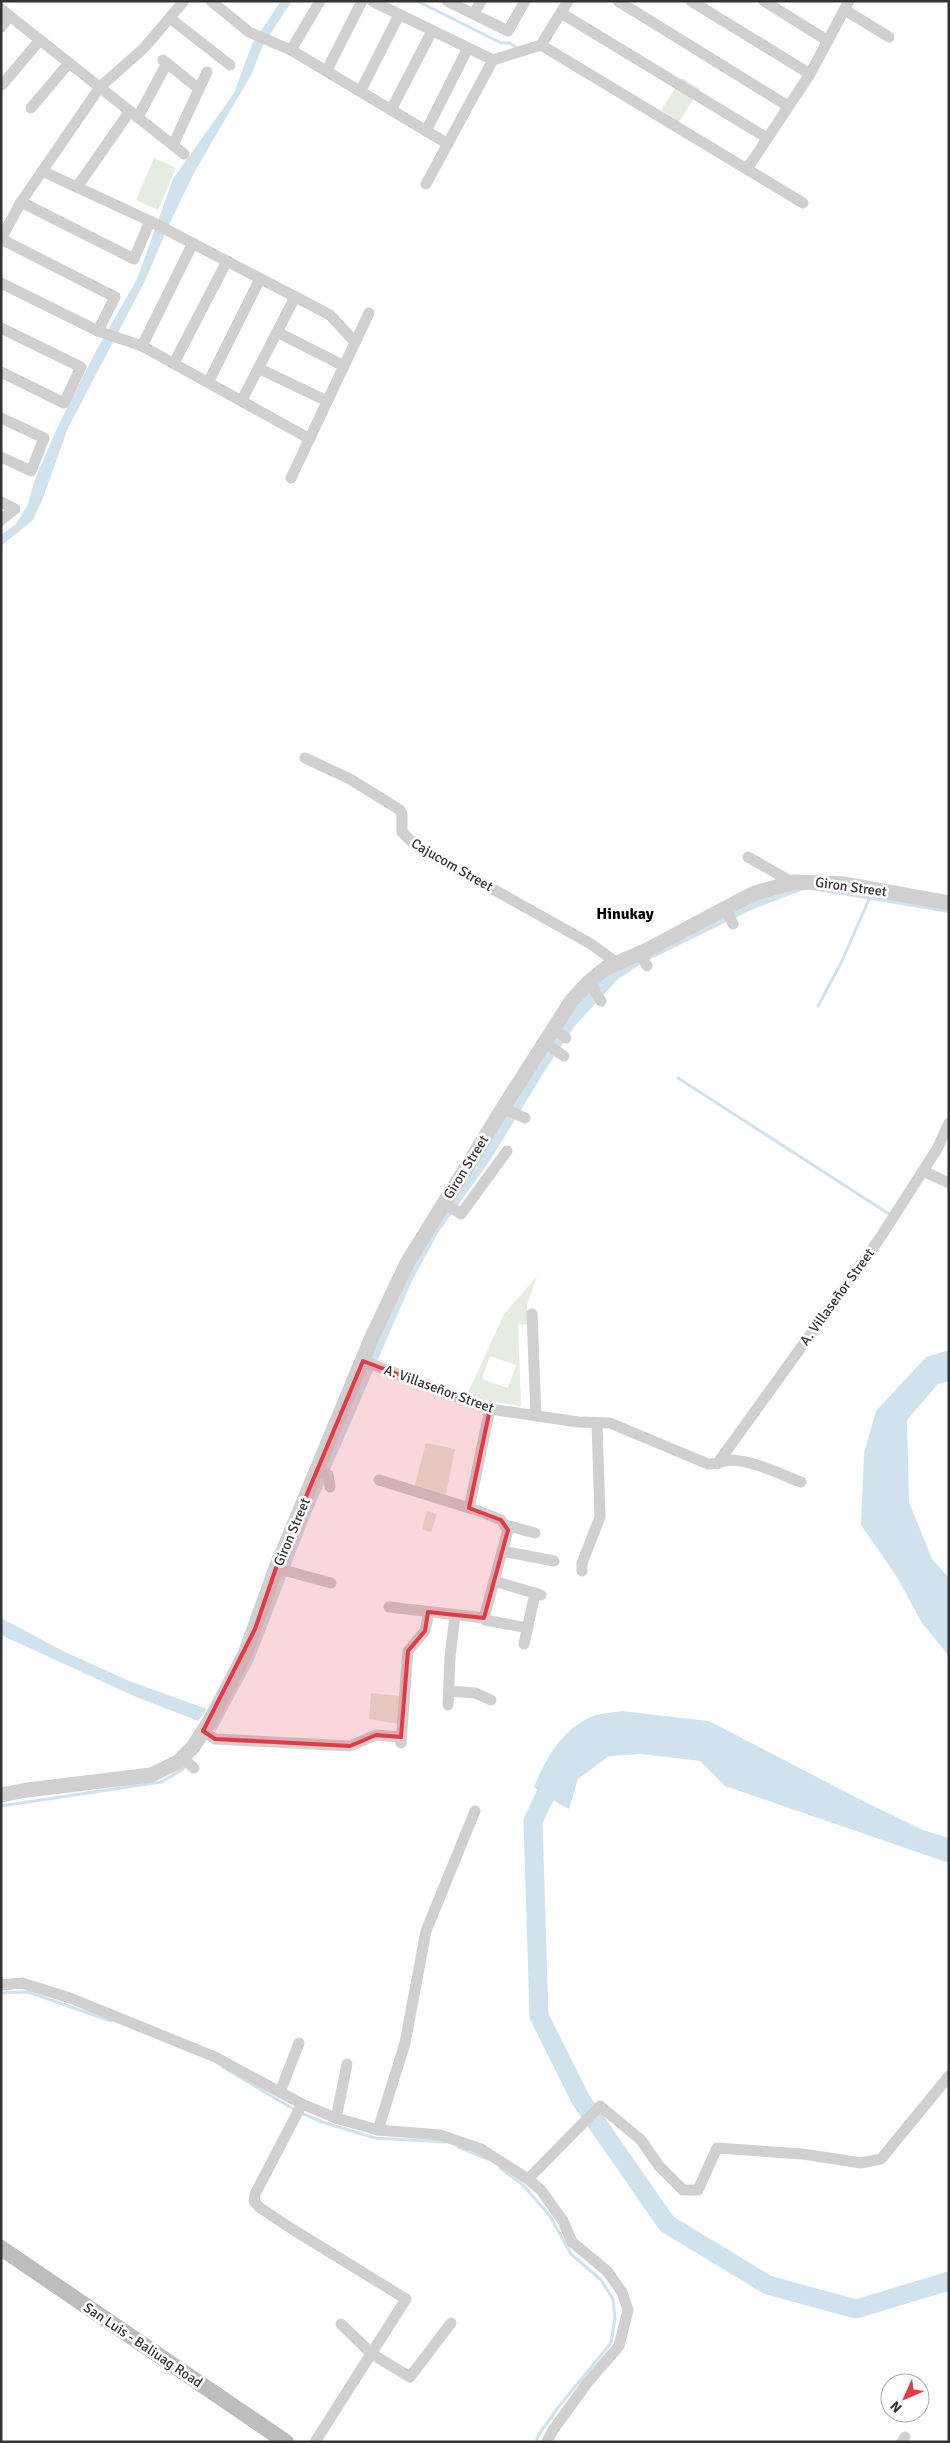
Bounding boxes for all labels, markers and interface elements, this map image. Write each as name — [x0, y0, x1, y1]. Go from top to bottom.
street label: Cajucom Street — [408, 835, 496, 895]
street label: Giron Street — [814, 874, 888, 900]
district label: Hinukay — [596, 904, 654, 924]
street label: Giron Street — [440, 1132, 492, 1202]
street label: A. Villaseñor Street — [796, 1245, 878, 1349]
street label: A. Villaseñor Street — [382, 1361, 496, 1417]
street label: Giron Street — [270, 1495, 314, 1569]
street label: San Luis - Baliuag Road — [80, 2299, 206, 2391]
north arrow — [880, 2373, 930, 2423]
text: N — [887, 2397, 906, 2416]

